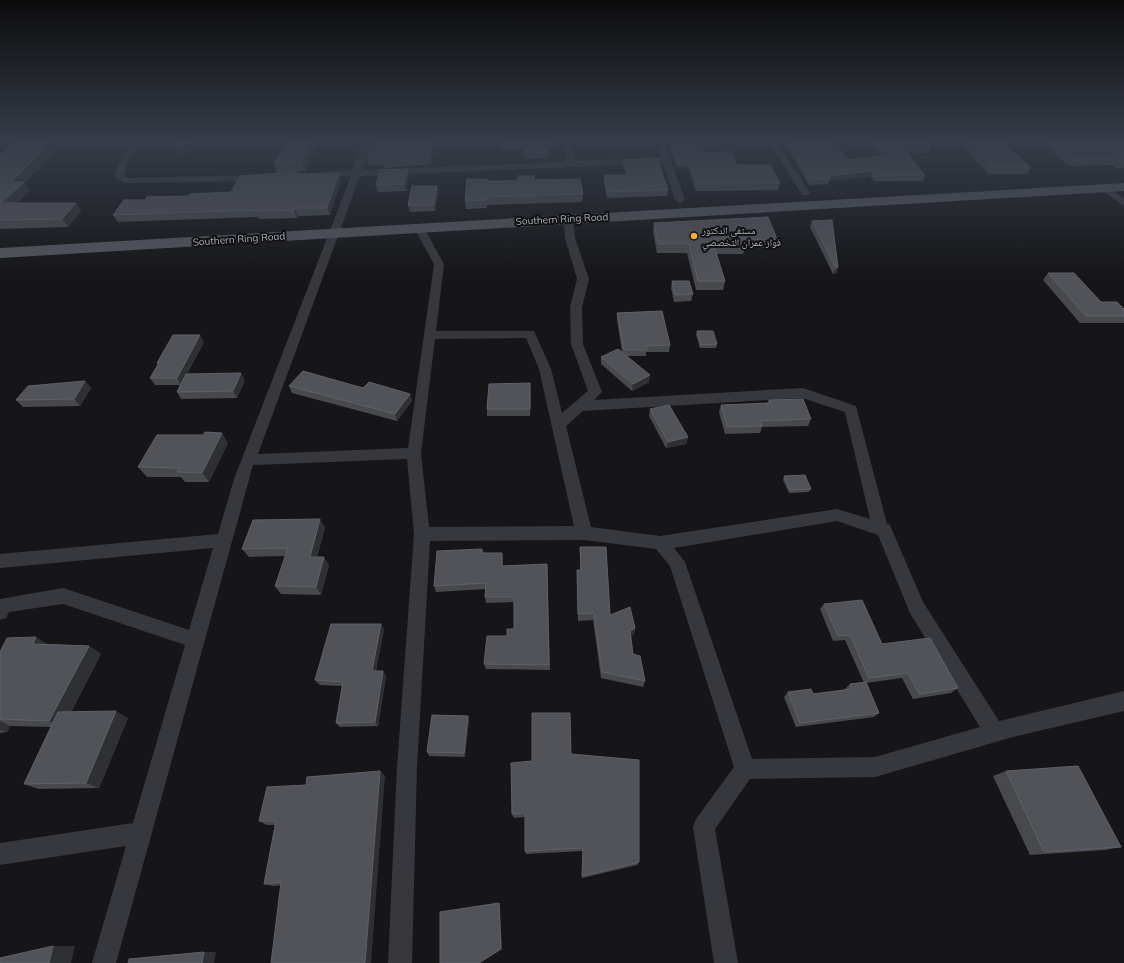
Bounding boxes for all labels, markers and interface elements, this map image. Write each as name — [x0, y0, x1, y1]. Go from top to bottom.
street label: Southern Ring Road — [515, 210, 609, 228]
place label: مستفى الدكتور فواز عمران التخصصي — [701, 224, 781, 250]
street label: Southern Ring Road — [192, 229, 286, 249]
marker: مستفى الدكتور فواز عمران التخصصي — [689, 231, 699, 241]

